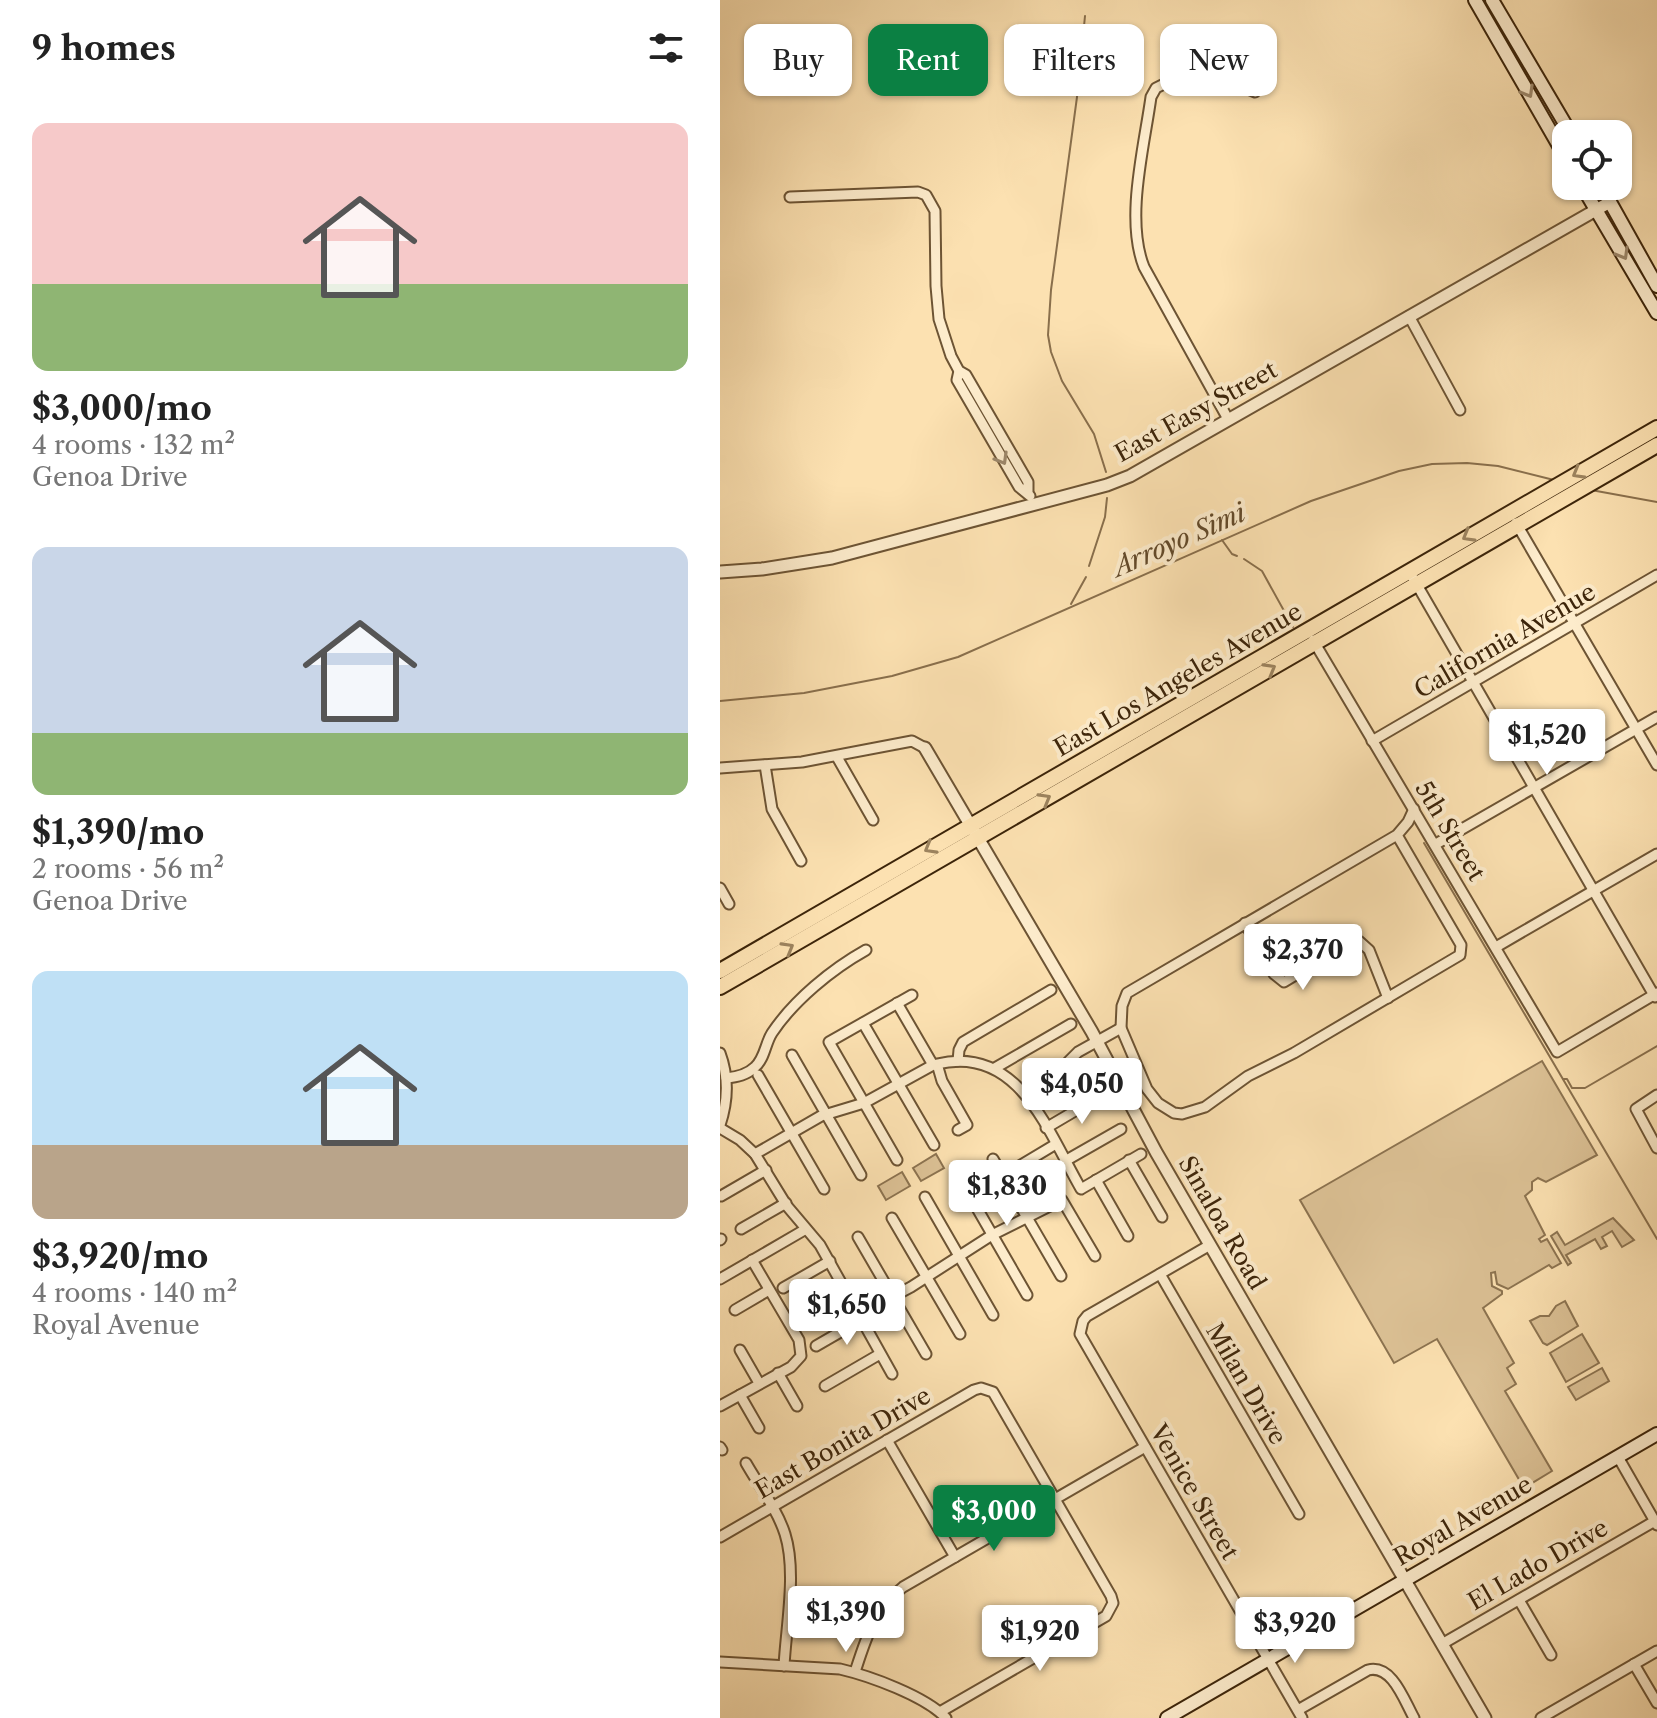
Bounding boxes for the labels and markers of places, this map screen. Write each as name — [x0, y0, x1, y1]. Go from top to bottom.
pin: $1,520 — [1482, 709, 1612, 777]
pin: $2,370 — [1238, 924, 1368, 992]
pin: $4,050 — [1017, 1058, 1147, 1126]
pin: $1,830 — [942, 1160, 1072, 1228]
pin: $1,650 — [782, 1279, 912, 1347]
pin: $3,000 — [929, 1485, 1059, 1553]
pin: $1,390 — [781, 1586, 911, 1654]
pin: $3,920 — [1230, 1597, 1360, 1665]
pin: $1,920 — [975, 1605, 1105, 1673]

